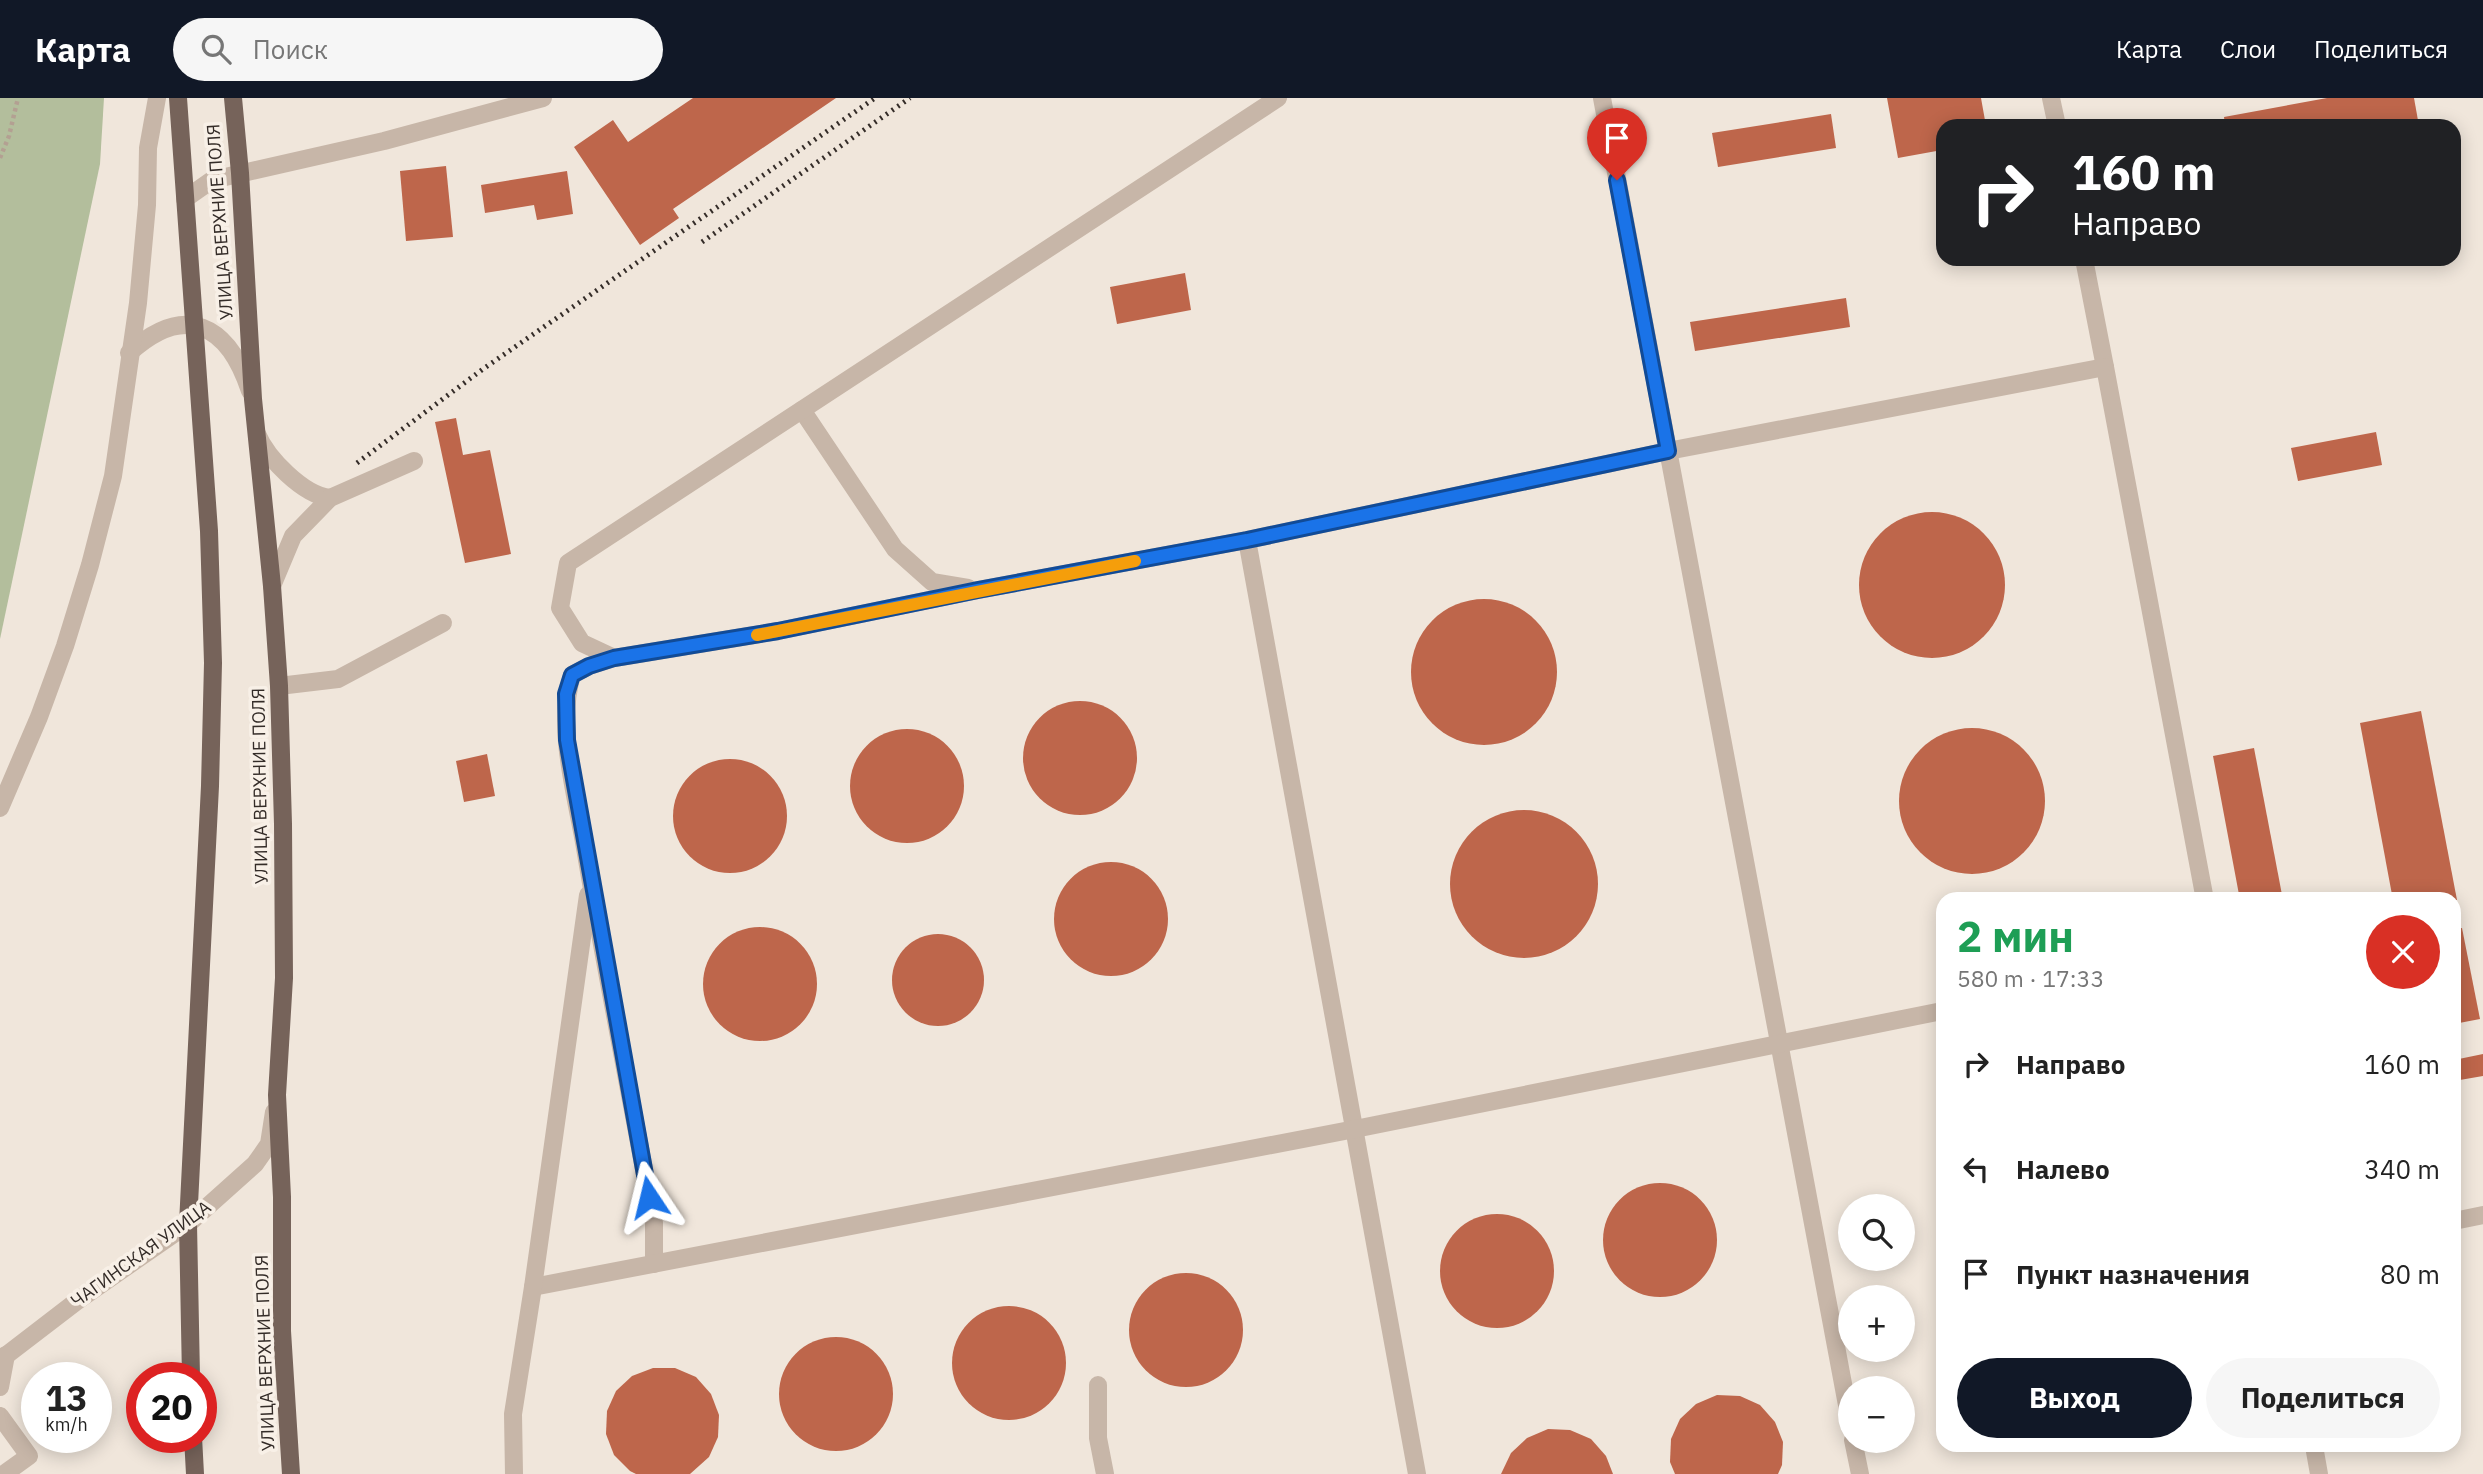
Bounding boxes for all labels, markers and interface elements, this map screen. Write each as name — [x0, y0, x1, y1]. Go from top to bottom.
search box — [173, 18, 663, 81]
text: Карта — [35, 28, 131, 71]
icon: search — [197, 30, 235, 68]
text: Поиск — [253, 32, 328, 66]
text: Карта — [2116, 33, 2182, 65]
text: Слои — [2220, 33, 2276, 65]
text: Поделиться — [2314, 33, 2448, 65]
pin — [1587, 108, 1647, 180]
icon: arrive — [1598, 119, 1636, 157]
street label: УЛИЦА ВЕРХНИЕ ПОЛЯ — [201, 123, 238, 321]
text: 160 m — [2072, 140, 2216, 203]
icon: right — [1957, 147, 2048, 238]
text: Направо — [2072, 202, 2201, 244]
street label: УЛИЦА ВЕРХНИЕ ПОЛЯ — [246, 688, 273, 884]
text: 2 мин — [1957, 909, 2074, 964]
button: close — [2366, 915, 2440, 989]
text: 580 m · 17:33 — [1957, 963, 2104, 993]
icon: right — [1957, 1045, 1995, 1083]
text: Направо — [2016, 1047, 2125, 1081]
text: 160 m — [2364, 1047, 2440, 1081]
icon: left — [1957, 1150, 1995, 1188]
text: Налево — [2016, 1152, 2110, 1186]
text: 340 m — [2364, 1152, 2440, 1186]
position arrow — [612, 1160, 686, 1234]
map controls — [1838, 1194, 1915, 1453]
button: search — [1838, 1194, 1915, 1271]
street label: ЧАГИНСКАЯ УЛИЦА — [66, 1195, 216, 1312]
street label: УЛИЦА ВЕРХНИЕ ПОЛЯ — [250, 1254, 279, 1452]
icon: arrive — [1957, 1255, 1995, 1293]
text: Пункт назначения — [2016, 1257, 2250, 1291]
text: 80 m — [2380, 1257, 2440, 1291]
button: + — [1838, 1285, 1915, 1362]
button: Выход — [1957, 1358, 2192, 1438]
button: Поделиться — [2206, 1358, 2440, 1438]
speed limit sign: 20 — [126, 1362, 217, 1453]
text: 13 — [45, 1375, 88, 1421]
button: − — [1838, 1376, 1915, 1453]
text: km/h — [45, 1413, 88, 1436]

